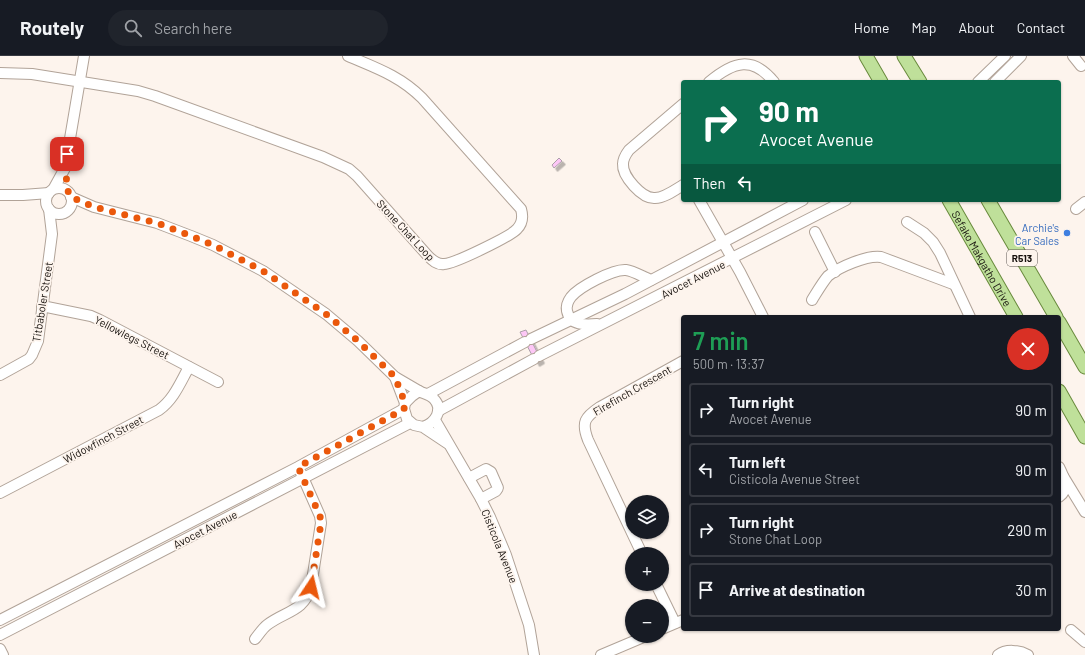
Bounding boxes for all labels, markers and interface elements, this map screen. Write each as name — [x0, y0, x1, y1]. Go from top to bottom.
search box — [108, 10, 388, 46]
text: Routely — [20, 16, 84, 39]
icon: search — [122, 17, 144, 39]
text: Search here — [154, 19, 232, 37]
text: Home — [854, 19, 890, 36]
text: Map — [912, 19, 936, 36]
text: About — [958, 19, 995, 36]
text: Contact — [1017, 19, 1065, 36]
text: 90 m — [759, 94, 819, 128]
icon: right — [693, 96, 745, 148]
text: Avocet Avenue — [759, 128, 874, 150]
pin — [50, 137, 84, 171]
icon: arrive — [56, 143, 78, 165]
icon: left — [734, 172, 756, 194]
text: Then — [693, 174, 726, 192]
street label: Stone Chat Loop — [374, 197, 438, 263]
street label: Sefako Makgatho Drive — [950, 208, 1015, 308]
place label: Archie's Car Sales — [1015, 221, 1059, 247]
marker: Archie's Car Sales — [1062, 228, 1072, 238]
road number: R513 — [1007, 250, 1037, 266]
street label: Avocet Avenue — [659, 257, 727, 301]
street label: Titbaboler Street — [29, 261, 55, 343]
street label: Yellowlegs Street — [93, 313, 171, 361]
text: 7 min — [693, 326, 749, 355]
button: close — [1007, 328, 1049, 370]
text: 500 m · 13:37 — [693, 356, 764, 372]
street label: Firefinch Crescent — [590, 362, 674, 418]
text: Turn right — [729, 393, 794, 411]
icon: right — [695, 399, 717, 421]
text: 90 m — [1015, 401, 1047, 419]
text: Avocet Avenue — [729, 411, 812, 427]
street label: Widowfinch Street — [61, 412, 145, 466]
text: Turn left — [729, 453, 785, 471]
icon: left — [695, 459, 717, 481]
text: 90 m — [1015, 461, 1047, 479]
text: Cisticola Avenue Street — [729, 471, 860, 487]
map controls — [625, 495, 669, 643]
button: layers — [625, 495, 669, 539]
street label: Avocet Avenue — [171, 507, 239, 551]
street label: Cisticola Avenue — [479, 507, 521, 585]
text: Turn right — [729, 513, 794, 531]
icon: right — [695, 519, 717, 541]
text: 290 m — [1007, 521, 1047, 539]
text: Stone Chat Loop — [729, 531, 822, 547]
button: + — [625, 547, 669, 591]
position arrow — [290, 566, 332, 608]
icon: arrive — [695, 579, 717, 601]
text: Arrive at destination — [729, 581, 865, 599]
text: 30 m — [1015, 581, 1047, 599]
button: − — [625, 599, 669, 643]

